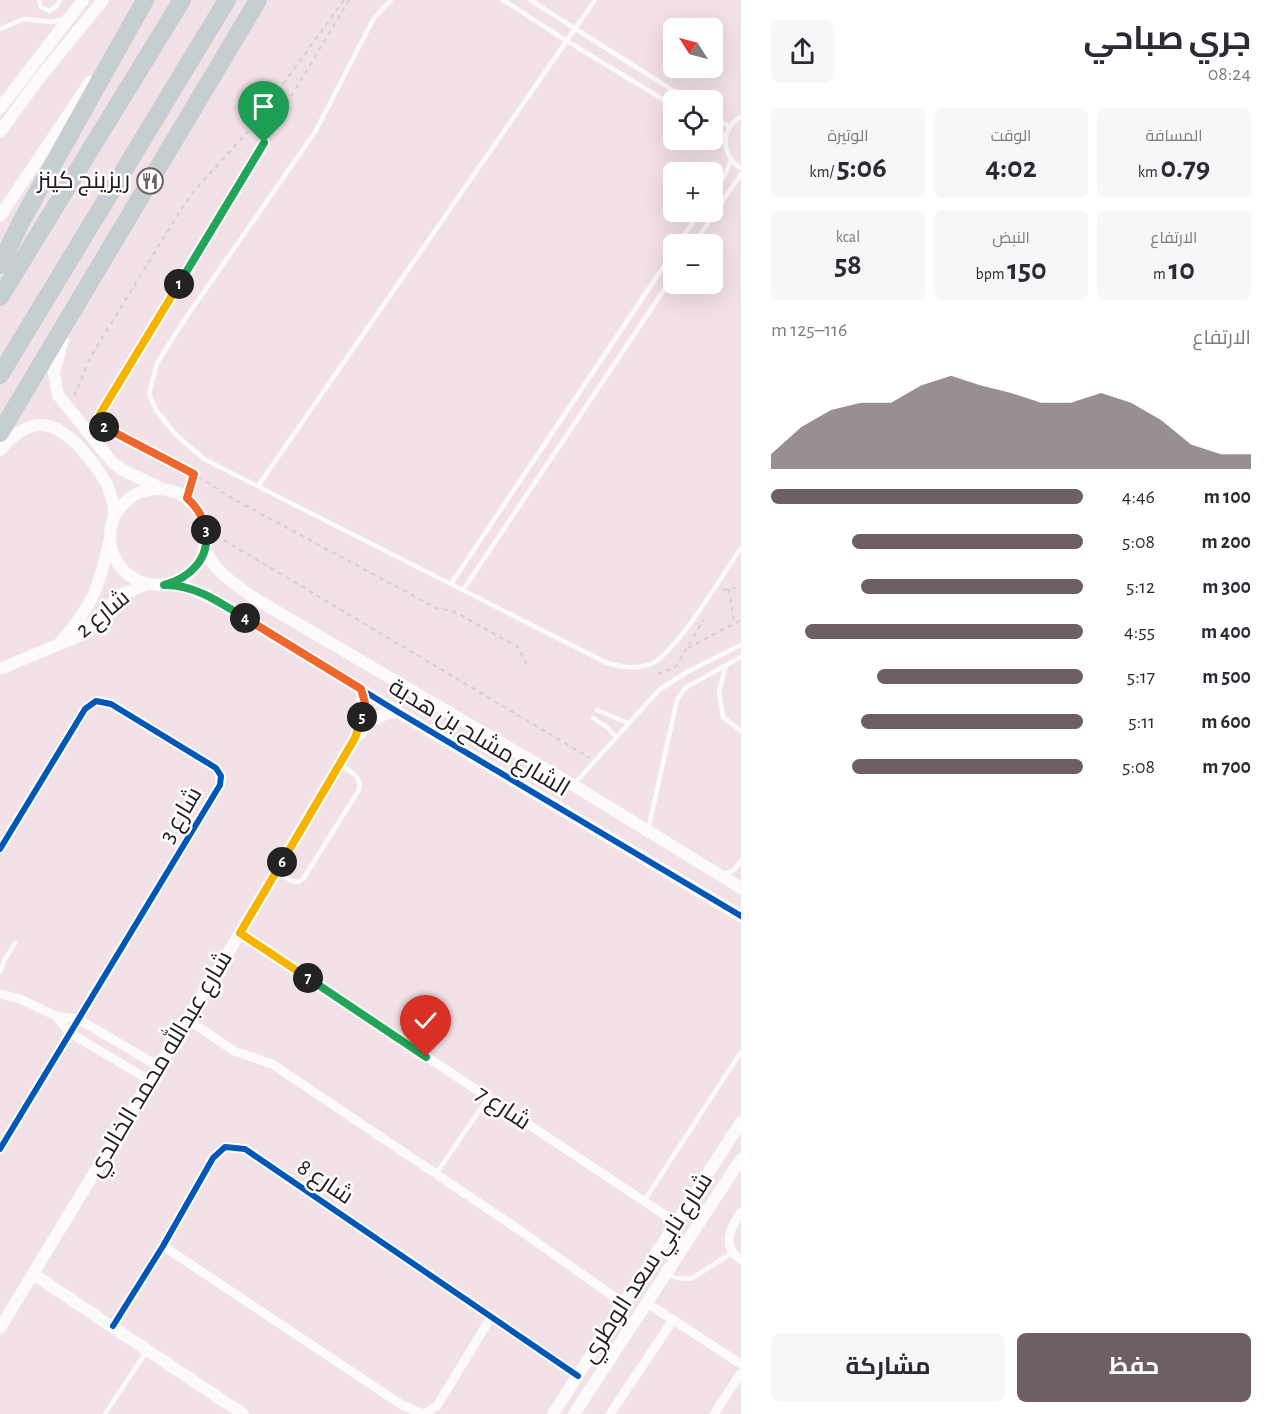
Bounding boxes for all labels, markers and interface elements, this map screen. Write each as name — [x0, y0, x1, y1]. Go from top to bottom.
north arrow — [663, 18, 723, 78]
map controls — [663, 18, 723, 294]
button: share — [771, 20, 834, 83]
text: جري صباحي — [1083, 23, 1251, 56]
text: 08:24 — [1208, 64, 1251, 84]
pin — [238, 81, 289, 143]
icon: arrive — [247, 90, 280, 123]
button: locate — [663, 90, 723, 150]
text: الوتيرة — [827, 128, 869, 144]
text: الوقت — [991, 128, 1031, 144]
text: المسافة — [1146, 128, 1202, 144]
text: 5:06 — [837, 153, 887, 183]
text: 4:02 — [985, 153, 1037, 183]
text: 0.79 — [1160, 153, 1210, 183]
button: + — [663, 162, 723, 222]
text: /km — [809, 164, 837, 180]
text: km — [1138, 164, 1160, 180]
restaurant icon: ريزينج كينز — [135, 166, 165, 196]
place label: ريزينج كينز — [35, 169, 130, 196]
text: kcal — [836, 229, 860, 245]
text: النبض — [992, 230, 1030, 246]
text: الارتفاع — [1151, 230, 1197, 246]
button: − — [663, 234, 723, 294]
text: 58 — [834, 250, 862, 280]
text: 150 — [1007, 255, 1047, 285]
text: 10 — [1169, 255, 1195, 285]
text: bpm — [975, 266, 1007, 282]
text: m — [1153, 266, 1169, 282]
pin: 1 — [164, 269, 194, 299]
text: 1 — [176, 276, 182, 292]
text: 116–125 m — [771, 320, 847, 340]
text: الارتفاع — [1192, 328, 1251, 348]
pin: 2 — [89, 412, 119, 442]
text: 2 — [100, 419, 108, 435]
text: 4:46 — [1122, 487, 1155, 507]
text: 100 m — [1204, 487, 1251, 507]
pin: 3 — [191, 515, 221, 545]
text: 3 — [203, 522, 209, 538]
text: 5:08 — [1122, 532, 1155, 552]
text: 200 m — [1202, 532, 1251, 552]
text: 5:12 — [1126, 577, 1155, 597]
text: 300 m — [1202, 577, 1251, 597]
street label: شارع 2 — [71, 585, 136, 645]
pin: 4 — [230, 603, 260, 633]
text: 4 — [241, 610, 249, 626]
text: 4:55 — [1124, 622, 1155, 642]
text: 400 m — [1201, 622, 1251, 642]
text: 5:17 — [1127, 667, 1155, 687]
text: 500 m — [1202, 667, 1251, 687]
street label: الشارع مشلح بن هدبة — [383, 674, 574, 804]
pin: 5 — [347, 702, 377, 732]
text: 5 — [359, 709, 365, 725]
text: 5:11 — [1128, 712, 1155, 732]
text: 600 m — [1201, 712, 1251, 732]
text: 5:08 — [1122, 757, 1155, 777]
text: 700 m — [1202, 757, 1251, 777]
street label: شارع 3 — [154, 782, 209, 849]
pin: 6 — [267, 847, 297, 877]
text: 6 — [278, 854, 286, 870]
street label: شارع عبدالله محمد الخالدي — [79, 944, 241, 1184]
pin: 7 — [293, 963, 323, 993]
text: 7 — [305, 970, 311, 986]
pin — [400, 995, 451, 1057]
icon: check — [409, 1004, 442, 1037]
street label: شارع 7 — [470, 1080, 535, 1137]
street label: شارع 8 — [291, 1154, 358, 1212]
street label: شارع نابي سعد الوطري — [576, 1168, 722, 1370]
button: مشاركة — [771, 1333, 1005, 1402]
button: حفظ — [1017, 1333, 1251, 1402]

